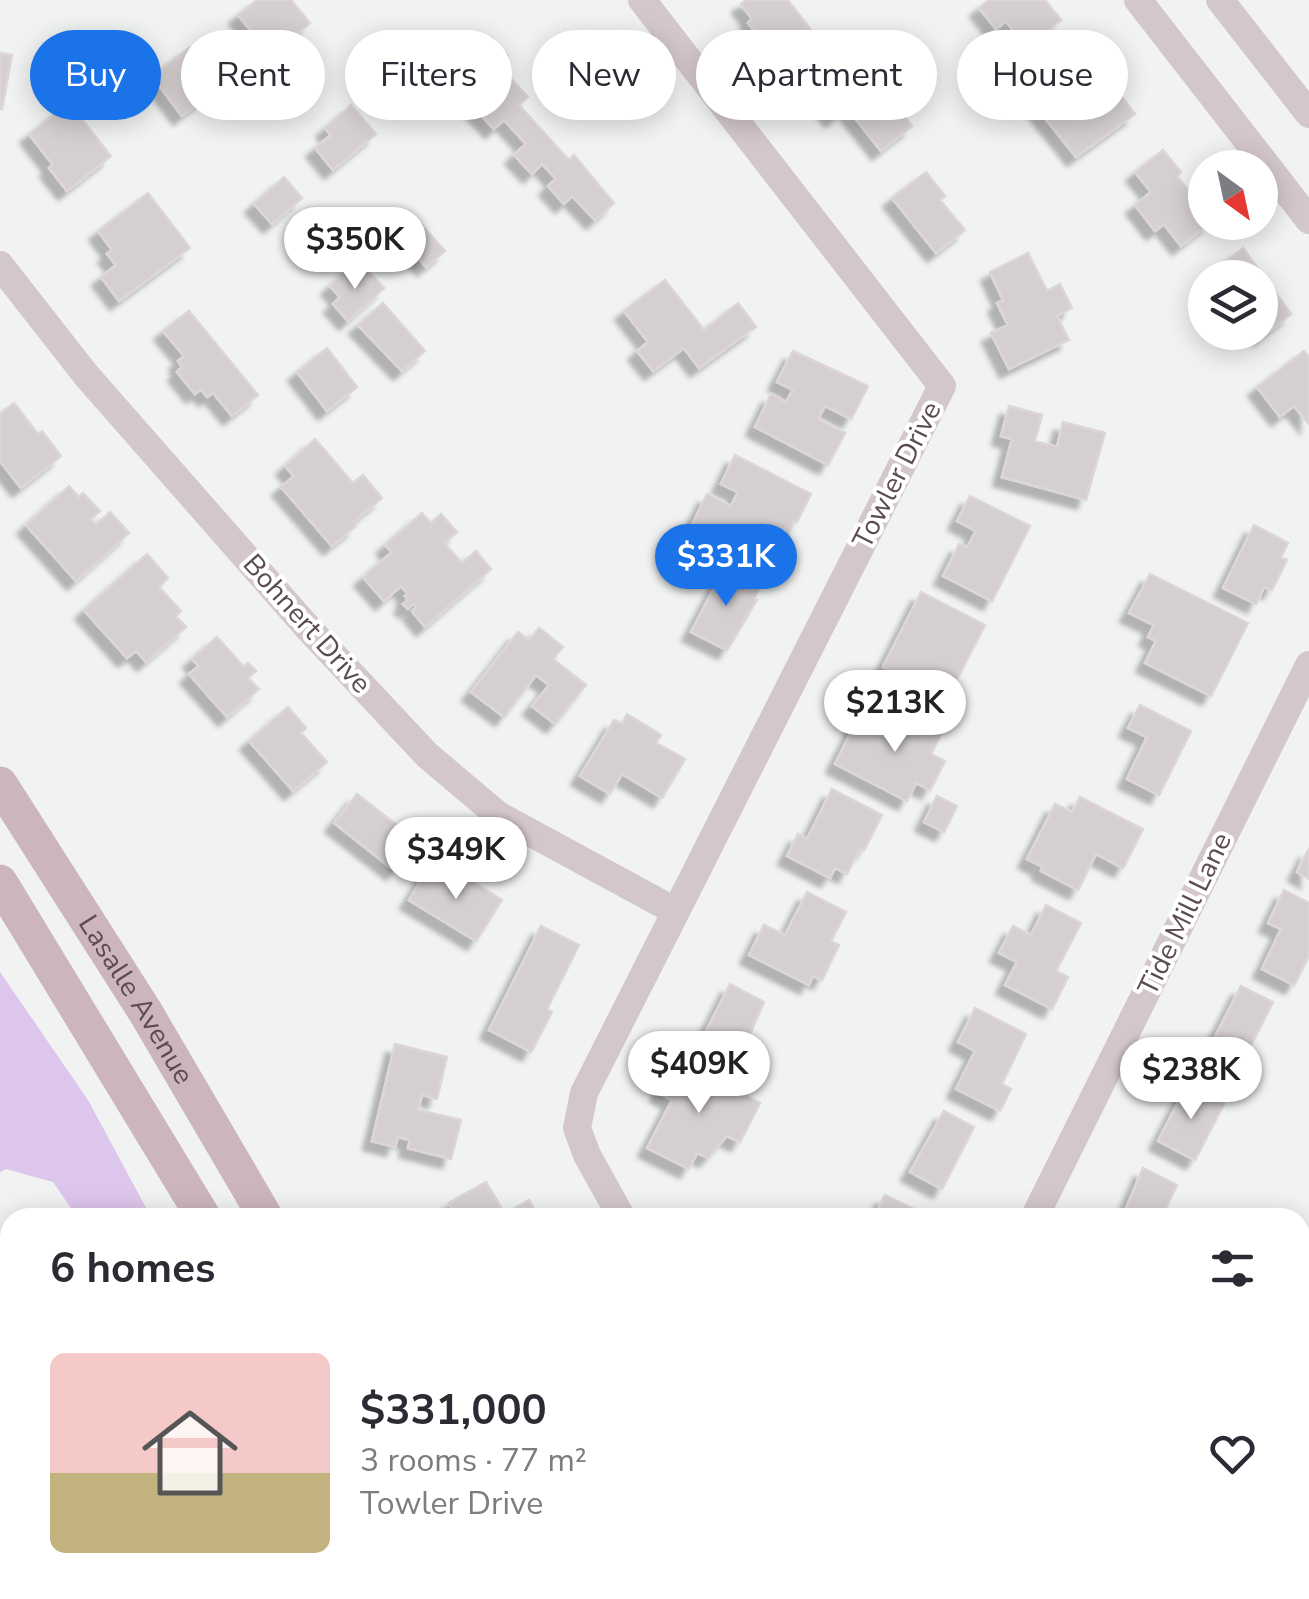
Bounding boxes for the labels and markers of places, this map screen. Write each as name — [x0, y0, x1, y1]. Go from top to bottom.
pin: $350K — [285, 207, 425, 292]
pin: $331K — [656, 524, 796, 609]
pin: $213K — [825, 670, 965, 755]
pin: $349K — [386, 817, 526, 902]
pin: $409K — [629, 1031, 769, 1116]
pin: $238K — [1121, 1037, 1261, 1122]

